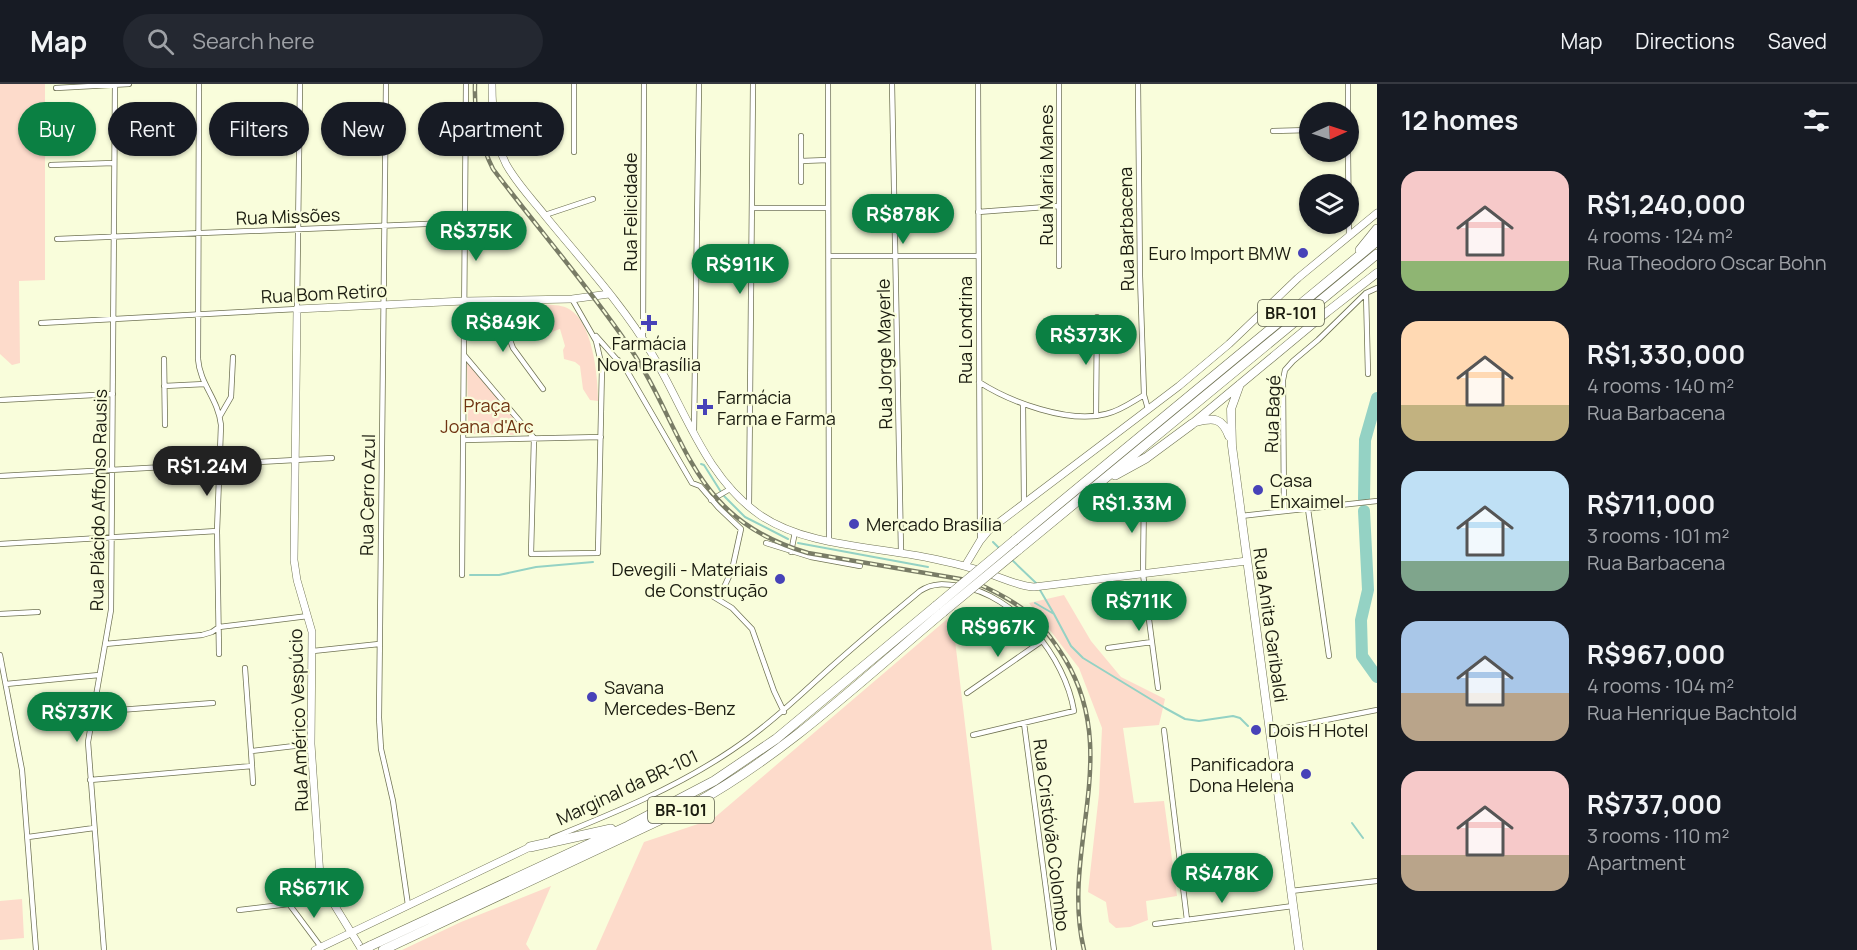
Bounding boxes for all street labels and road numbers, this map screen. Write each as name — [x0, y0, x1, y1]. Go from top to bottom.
street label: Rua Maria Manes — [1034, 105, 1058, 245]
street label: Rua Felicidade — [618, 152, 642, 272]
street label: Rua Barbacena — [1113, 167, 1139, 291]
street label: Rua Missões — [235, 202, 341, 230]
street label: Rua Londrina — [953, 276, 977, 384]
street label: Rua Bom Retiro — [260, 278, 388, 308]
street label: Rua Jorge Mayerle — [871, 278, 897, 430]
road number: BR-101 — [1258, 300, 1324, 326]
street label: Rua Bagé — [1259, 375, 1285, 453]
street label: Rua Plácido Affonso Rausis — [84, 389, 112, 611]
street label: Rua Cerro Azul — [354, 434, 380, 556]
street label: Rua Anita Garibaldi — [1248, 546, 1294, 704]
street label: Rua Américo Vespúcio — [283, 628, 313, 812]
street label: Rua Cristóvão Colombo — [1028, 737, 1076, 933]
street label: Marginal da BR-101 — [553, 745, 701, 829]
road number: BR-101 — [648, 797, 714, 823]

